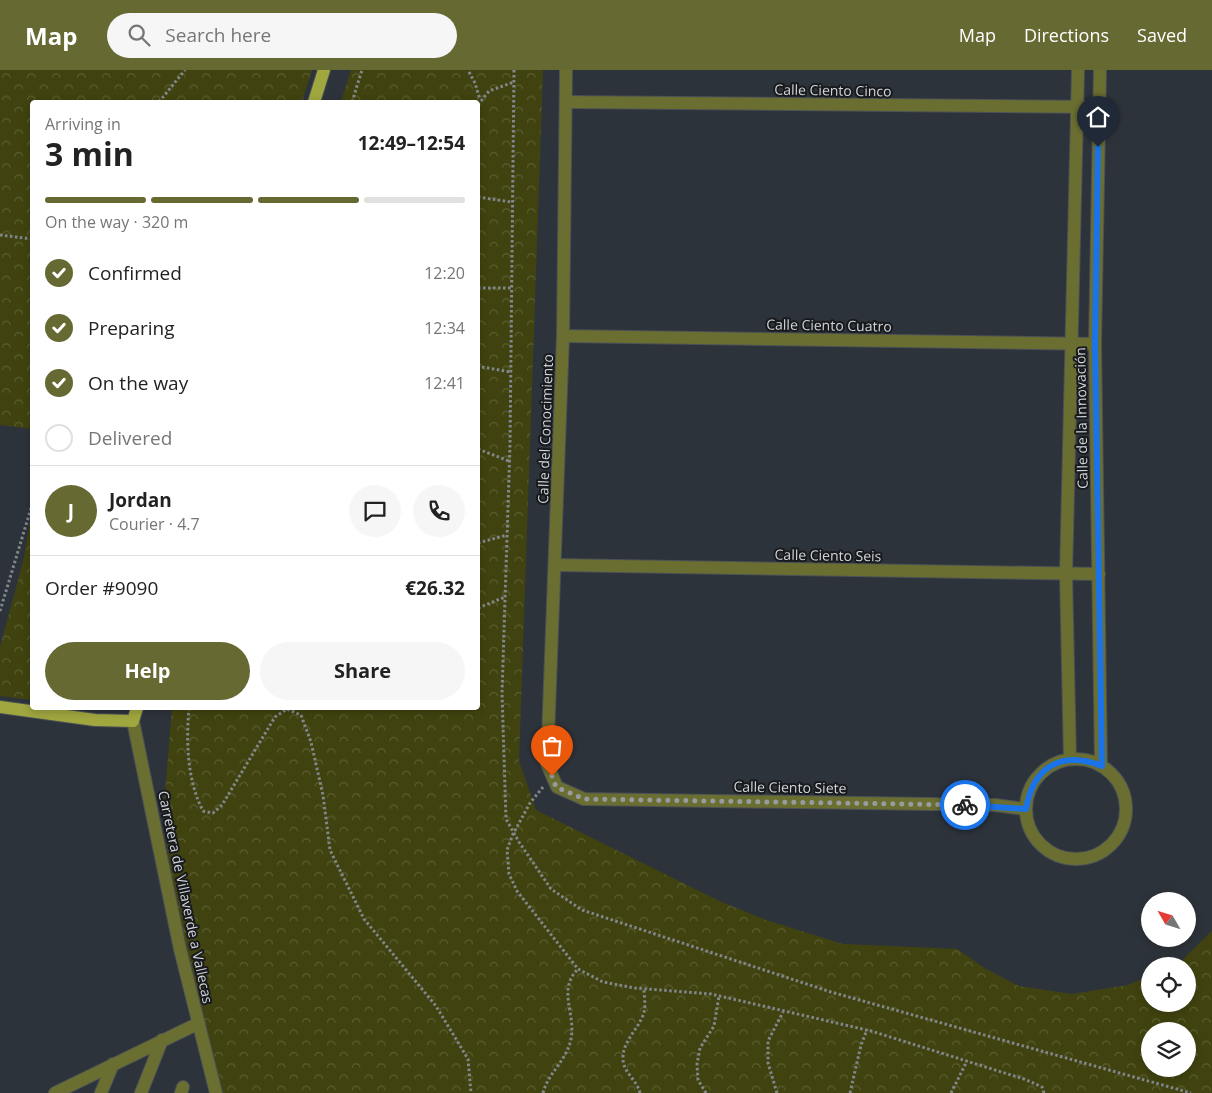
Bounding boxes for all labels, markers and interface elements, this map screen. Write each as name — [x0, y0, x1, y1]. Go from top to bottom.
search box — [107, 13, 457, 58]
text: Map — [25, 19, 77, 52]
icon: search — [125, 21, 153, 49]
text: Search here — [165, 22, 271, 48]
text: Map — [959, 23, 996, 47]
text: Directions — [1024, 23, 1109, 47]
text: Saved — [1137, 23, 1187, 47]
street label: Calle Ciento Cinco — [774, 79, 892, 101]
pin — [1077, 96, 1119, 147]
icon: home — [1084, 103, 1112, 131]
text: Arriving in — [45, 113, 121, 135]
text: 12:49–12:54 — [358, 130, 465, 156]
text: 3 min — [45, 132, 134, 175]
text: On the way · 320 m — [45, 211, 188, 233]
icon: check — [45, 259, 73, 287]
text: Confirmed — [88, 260, 182, 286]
text: 12:20 — [424, 262, 465, 284]
icon: check — [45, 314, 73, 342]
street label: Calle Ciento Cuatro — [766, 314, 892, 336]
text: Preparing — [88, 315, 175, 341]
text: 12:34 — [424, 317, 465, 339]
street label: Calle de la Innovación — [1070, 347, 1092, 489]
street label: Calle del Conocimiento — [533, 354, 557, 504]
icon: check — [45, 369, 73, 397]
text: On the way — [88, 370, 188, 396]
text: 12:41 — [424, 372, 465, 394]
text: Delivered — [88, 425, 172, 451]
button: chat — [349, 485, 401, 537]
button: phone — [413, 485, 465, 537]
text: Jordan — [109, 487, 172, 513]
text: J — [68, 498, 74, 524]
text: Courier · 4.7 — [109, 513, 200, 535]
street label: Calle Ciento Seis — [774, 545, 882, 565]
text: Order #9090 — [45, 575, 158, 601]
text: €26.32 — [405, 575, 465, 601]
button: Help — [45, 642, 250, 700]
button: Share — [260, 642, 465, 700]
pin — [531, 725, 573, 776]
icon: bag — [538, 732, 566, 760]
street label: Calle Ciento Siete — [733, 777, 847, 797]
courier — [940, 780, 990, 830]
street label: Carretera de Villaverde a Vallecas — [154, 789, 218, 1005]
icon: bike — [951, 791, 979, 819]
north arrow — [1141, 892, 1196, 948]
map controls — [1141, 892, 1196, 1077]
button: locate — [1141, 957, 1196, 1012]
button: layers — [1141, 1022, 1196, 1077]

